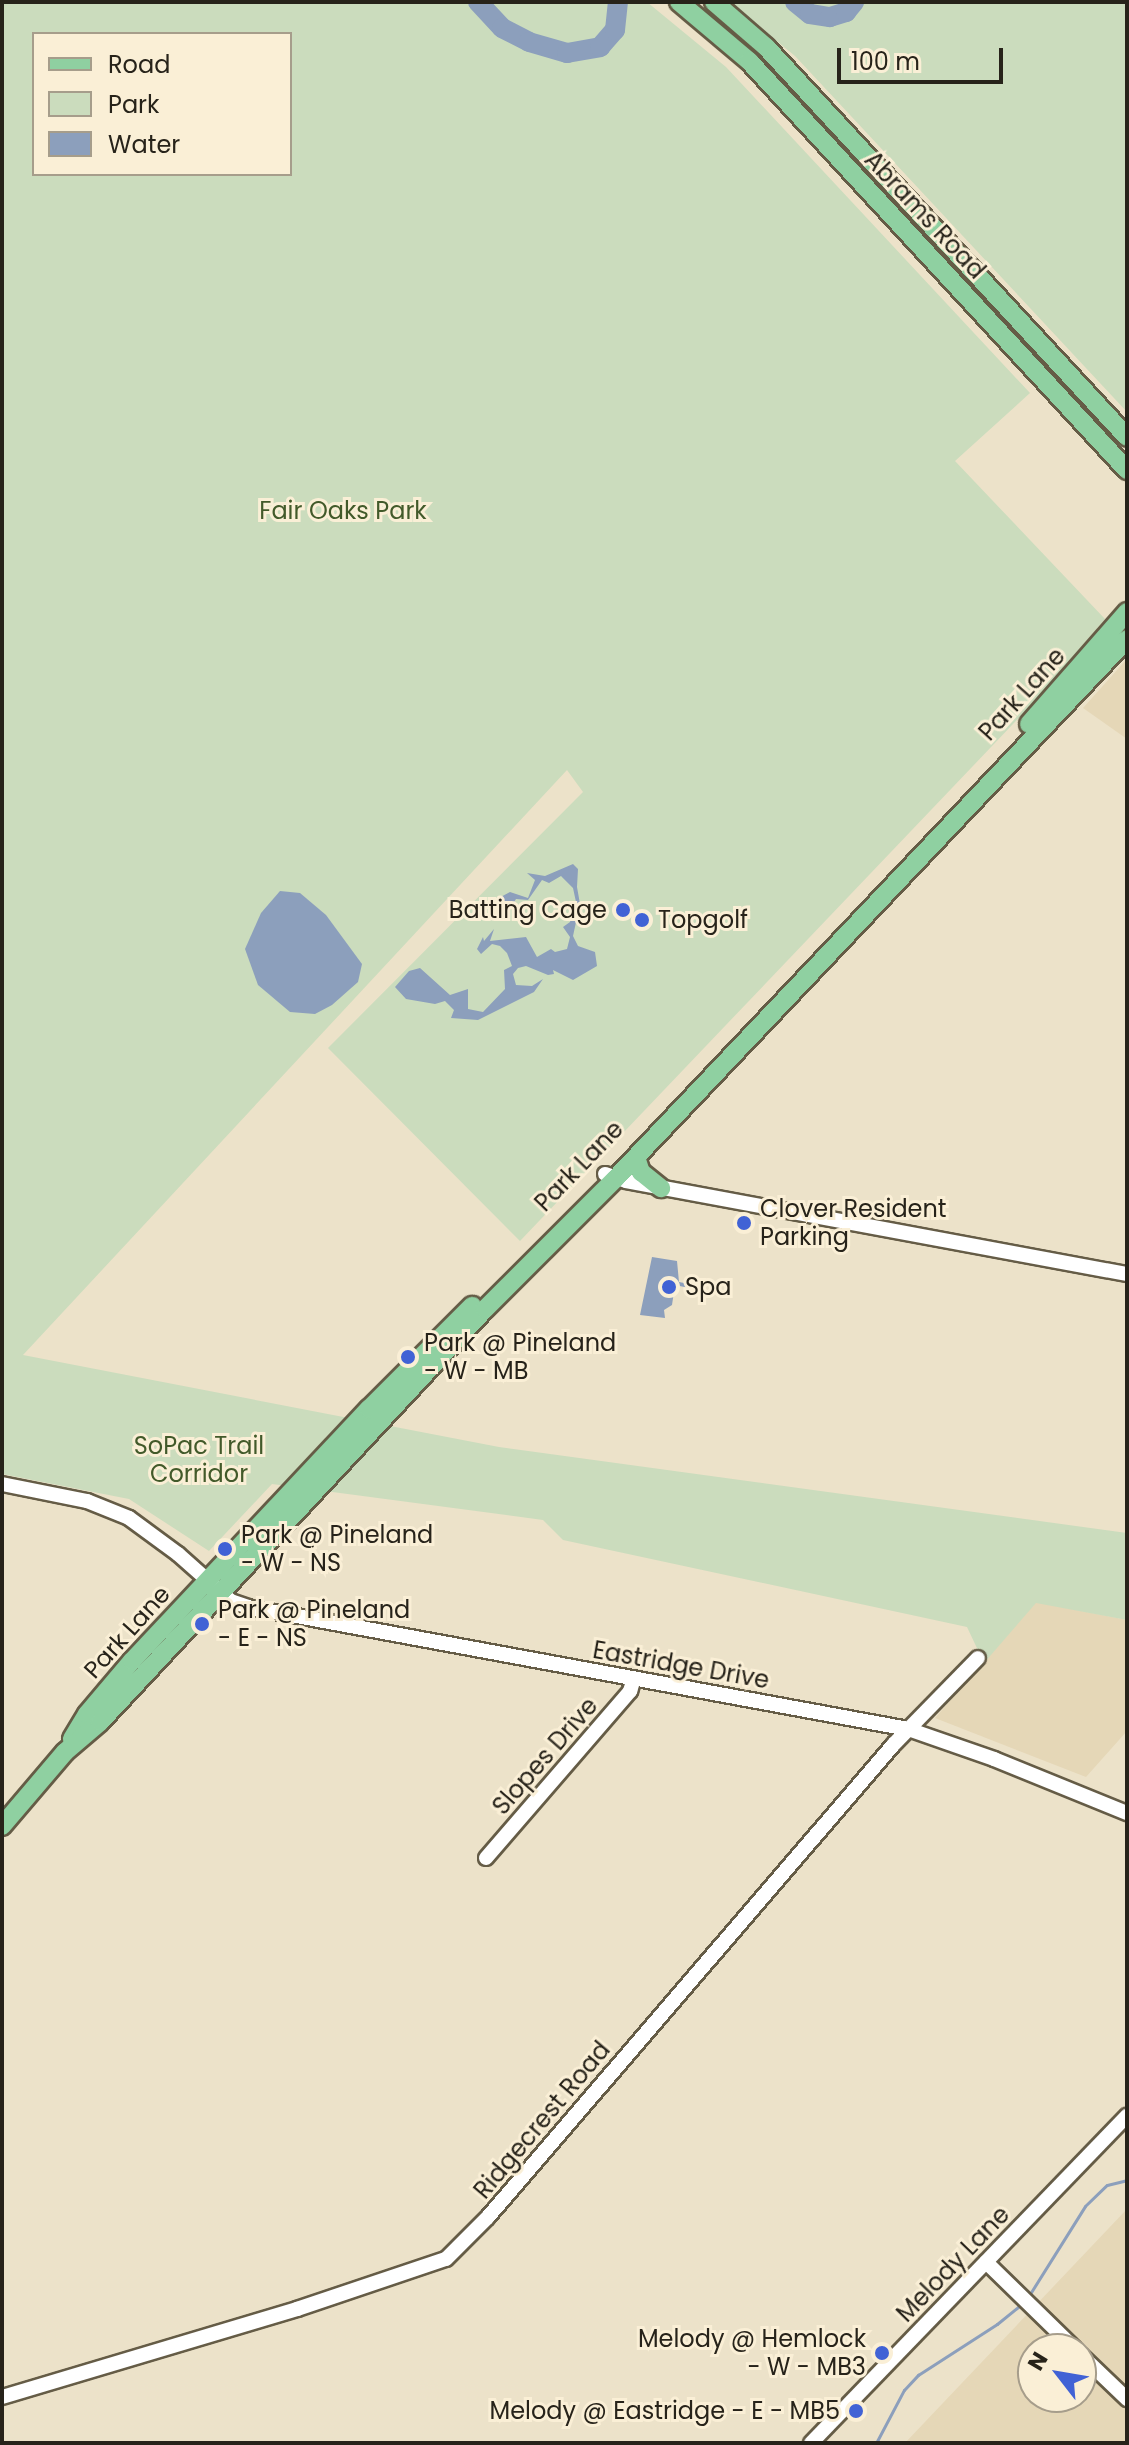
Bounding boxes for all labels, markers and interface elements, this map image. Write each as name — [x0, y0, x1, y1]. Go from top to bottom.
legend — [32, 32, 292, 176]
scale bar — [841, 32, 1007, 82]
text: 100 m — [851, 45, 920, 78]
text: Road — [108, 48, 170, 81]
text: Park — [108, 88, 159, 121]
text: Water — [108, 128, 180, 161]
street label: Abrams Road — [859, 145, 991, 285]
park label: Fair Oaks Park — [259, 497, 427, 525]
street label: Park Lane — [973, 642, 1071, 746]
place label: Batting Cage — [449, 896, 607, 924]
marker: Batting Cage — [614, 901, 632, 919]
place label: Topgolf — [658, 906, 748, 934]
marker: Topgolf — [633, 911, 651, 929]
street label: Park Lane — [529, 1115, 629, 1217]
place label: Clover Resident Parking — [760, 1195, 947, 1251]
marker: Clover Resident Parking — [735, 1214, 753, 1232]
place label: Spa — [685, 1273, 732, 1301]
marker: Spa — [660, 1278, 678, 1296]
place label: Park @ Pineland - W - MB — [424, 1329, 616, 1385]
marker: Park @ Pineland - W - MB — [399, 1348, 417, 1366]
park label: SoPac Trail Corridor — [134, 1432, 264, 1488]
place label: Park @ Pineland - W - NS — [241, 1521, 433, 1577]
marker: Park @ Pineland - W - NS — [216, 1540, 234, 1558]
street label: Park Lane — [78, 1580, 176, 1684]
place label: Park @ Pineland - E - NS — [218, 1596, 410, 1652]
marker: Park @ Pineland - E - NS — [193, 1615, 211, 1633]
street label: Eastridge Drive — [591, 1635, 771, 1695]
street label: Slopes Drive — [486, 1692, 604, 1820]
street label: Ridgecrest Road — [468, 2036, 616, 2204]
street label: Melody Lane — [891, 2200, 1015, 2328]
place label: Melody @ Hemlock - W - MB3 — [638, 2325, 866, 2381]
north arrow — [1017, 2333, 1097, 2413]
marker: Melody @ Hemlock - W - MB3 — [873, 2344, 891, 2362]
text: N — [1020, 2346, 1055, 2376]
place label: Melody @ Eastridge - E - MB5 — [490, 2397, 840, 2425]
marker: Melody @ Eastridge - E - MB5 — [847, 2402, 865, 2420]

